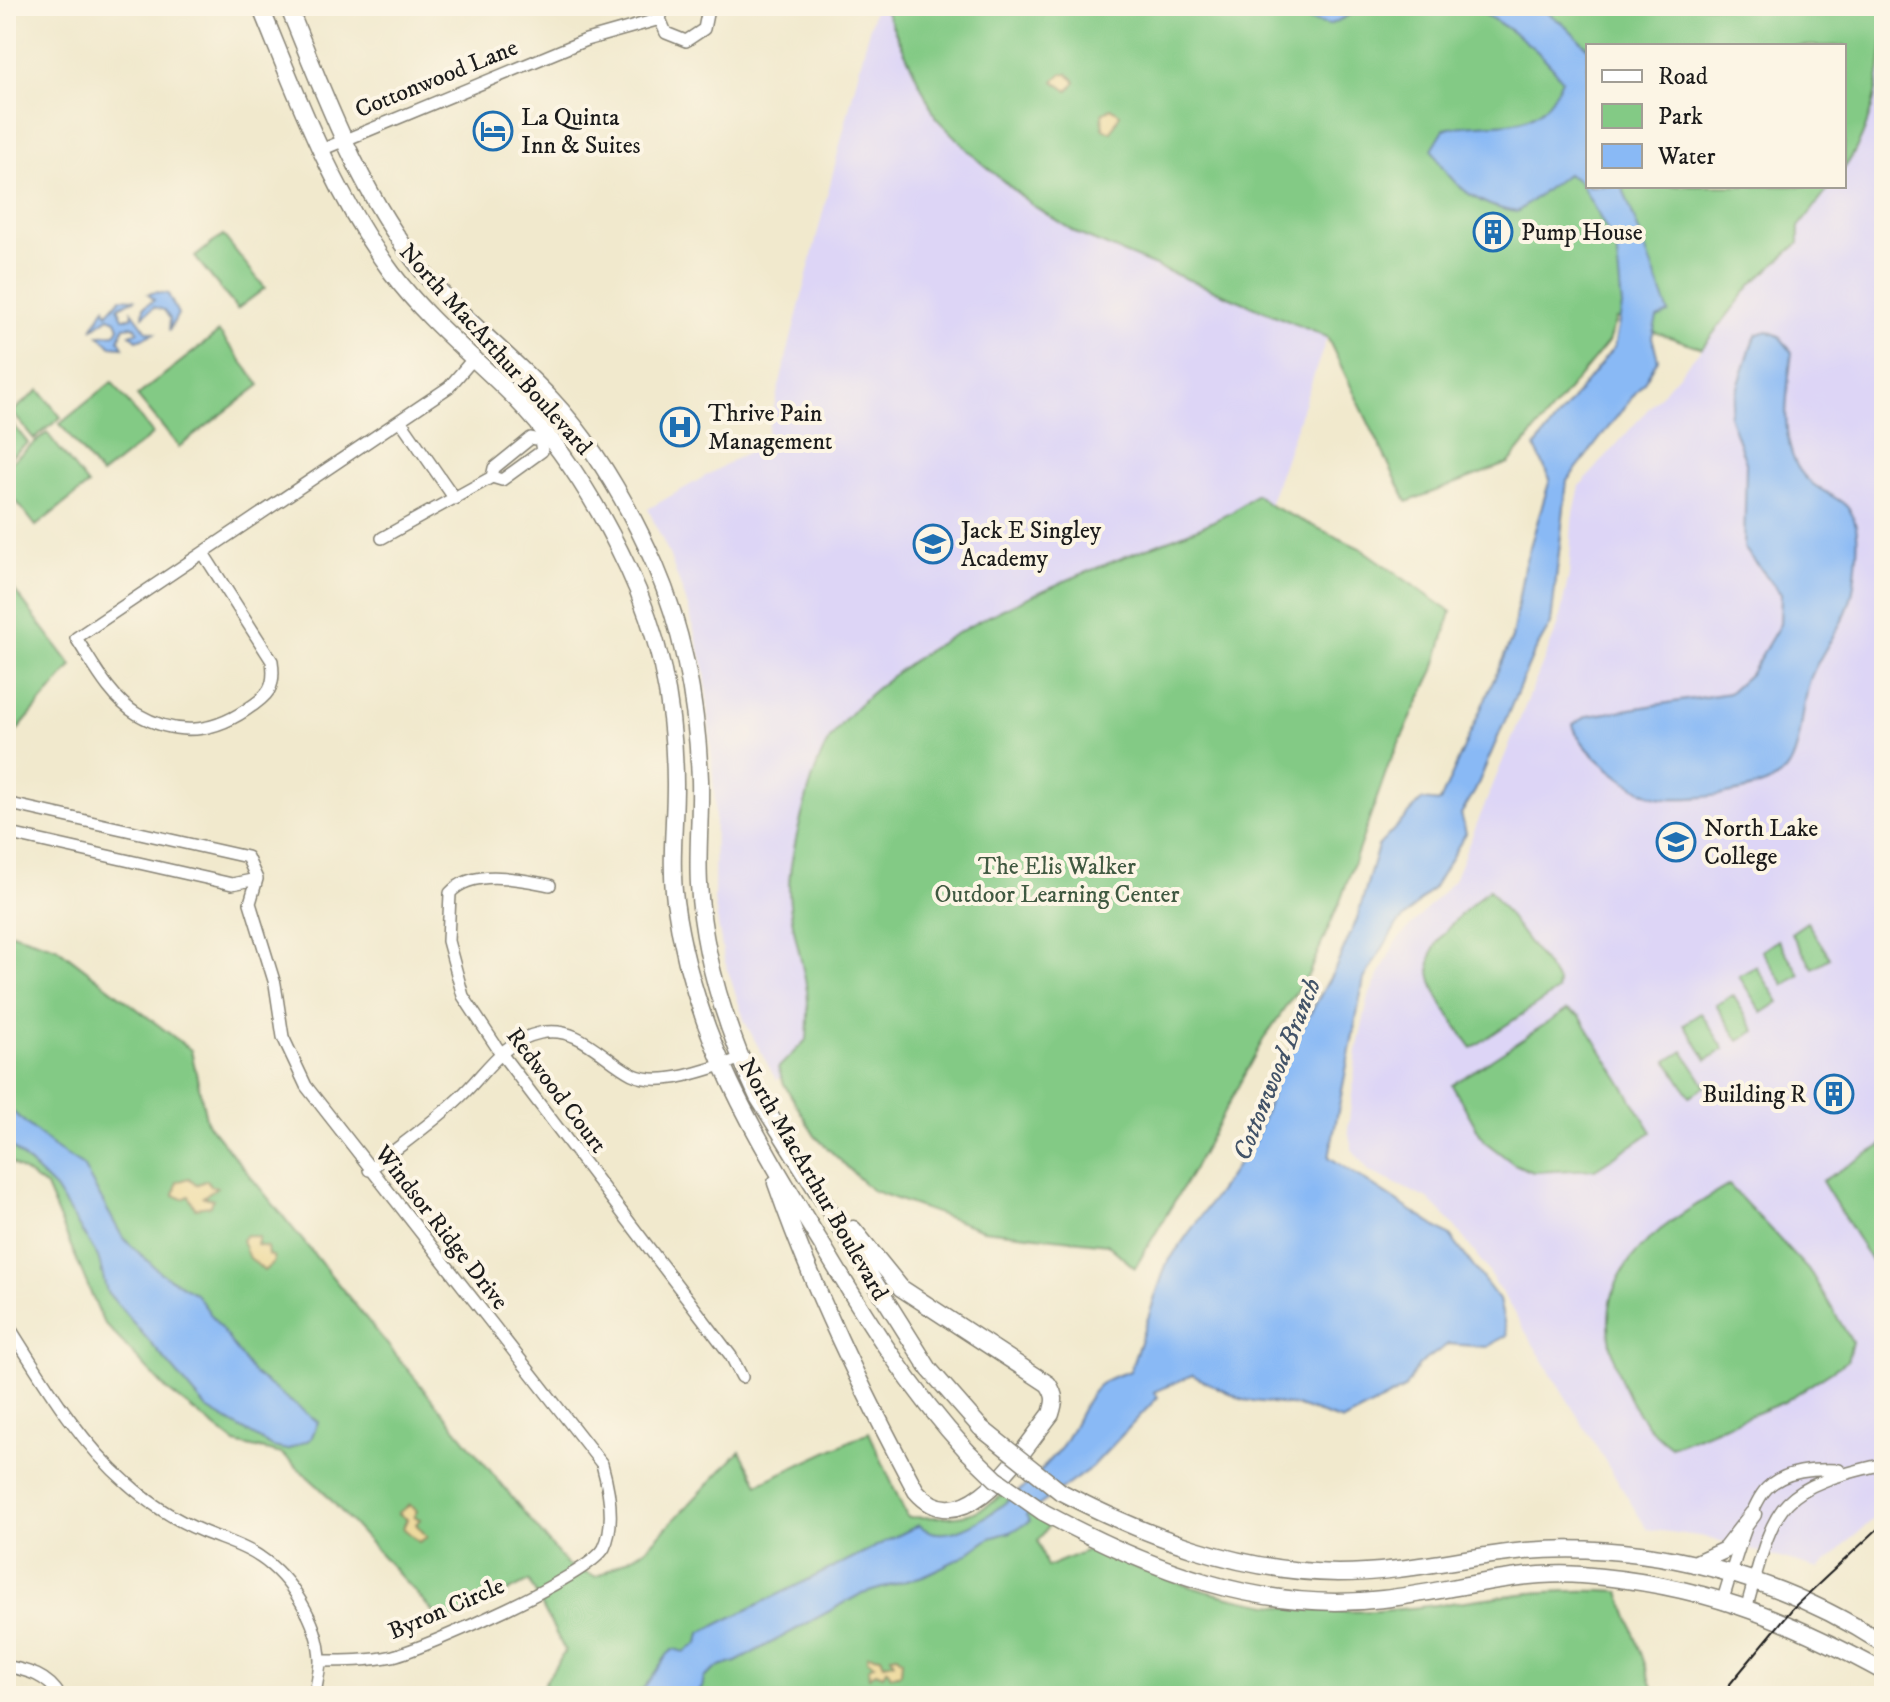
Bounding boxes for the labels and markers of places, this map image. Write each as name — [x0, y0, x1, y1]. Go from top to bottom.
place label: La Quinta Inn & Suites — [521, 103, 641, 161]
hotel icon: La Quinta Inn & Suites — [472, 110, 514, 152]
building icon: Pump House — [1472, 211, 1514, 253]
place label: Pump House — [1521, 218, 1643, 248]
place label: Thrive Pain Management — [708, 399, 833, 457]
hospital icon: Thrive Pain Management — [659, 406, 701, 448]
place label: Jack E Singley Academy — [959, 516, 1102, 574]
school or university icon: Jack E Singley Academy — [912, 523, 954, 565]
place label: North Lake College — [1704, 814, 1818, 872]
school or university icon: North Lake College — [1655, 821, 1697, 863]
building icon: Building R — [1813, 1073, 1855, 1115]
place label: Building R — [1702, 1080, 1806, 1110]

